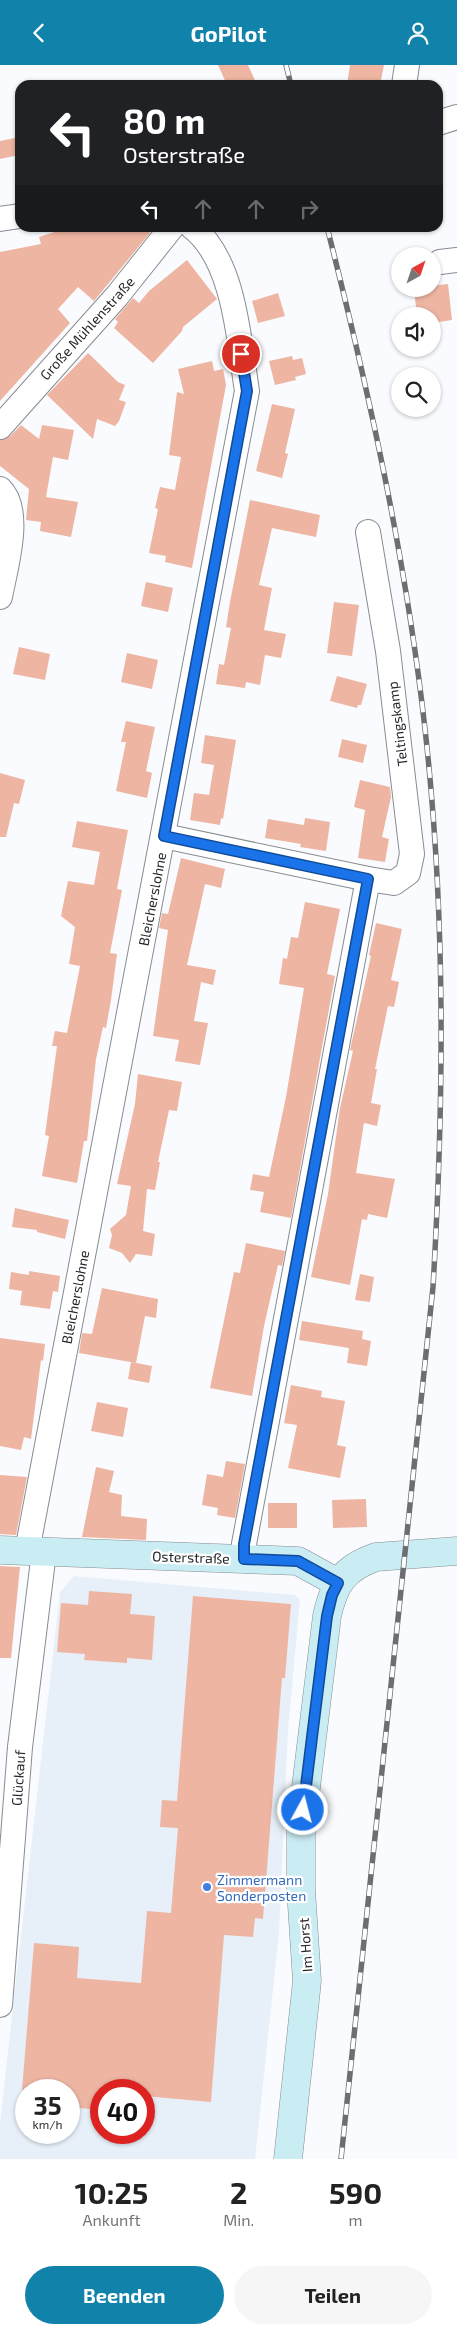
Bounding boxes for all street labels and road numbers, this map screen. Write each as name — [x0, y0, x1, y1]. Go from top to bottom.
street label: Große Mühlenstraße — [36, 273, 138, 383]
street label: Teltingskamp — [383, 681, 411, 767]
street label: Bleicherslohne — [135, 851, 169, 947]
street label: Bleicherslohne — [58, 1249, 92, 1345]
street label: Osterstraße — [152, 1547, 230, 1567]
street label: Glückauf — [8, 1749, 28, 1806]
street label: Im Horst — [295, 1917, 315, 1973]

